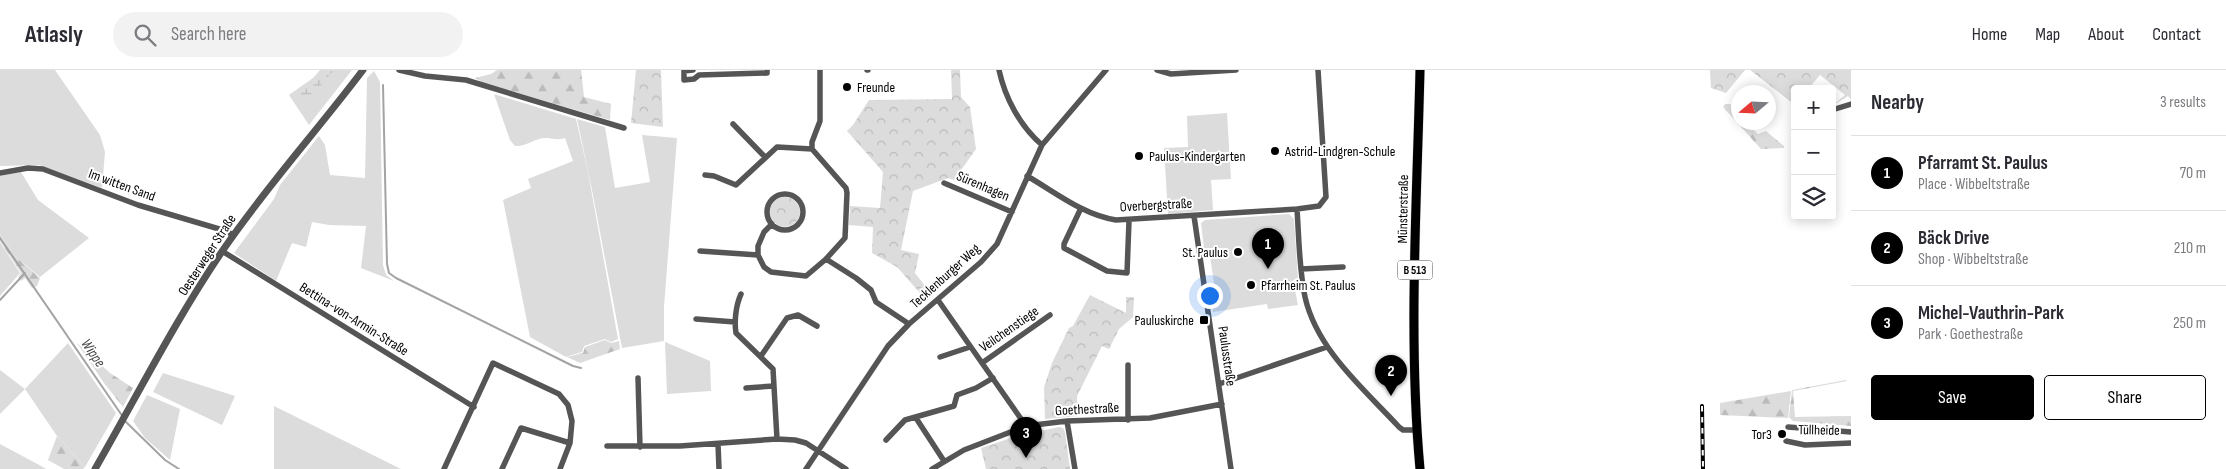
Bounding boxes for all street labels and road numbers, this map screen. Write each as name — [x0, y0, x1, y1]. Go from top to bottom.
street label: Im witten Sand — [86, 165, 158, 205]
street label: Sürenhagen — [954, 167, 1012, 205]
street label: Münsterstraße — [1394, 174, 1412, 244]
street label: Overbergstraße — [1119, 195, 1193, 215]
street label: Oesterweger Straße — [174, 211, 240, 299]
street label: Tecklenburger Weg — [906, 240, 984, 312]
road number: B 513 — [1398, 260, 1432, 280]
street label: Bettina-von-Armin-Straße — [296, 279, 412, 359]
street label: Veilchenstiege — [976, 302, 1042, 356]
street label: Paulusstraße — [1214, 325, 1240, 387]
street label: Goethestraße — [1054, 399, 1120, 419]
street label: Tüllheide — [1798, 421, 1840, 439]

